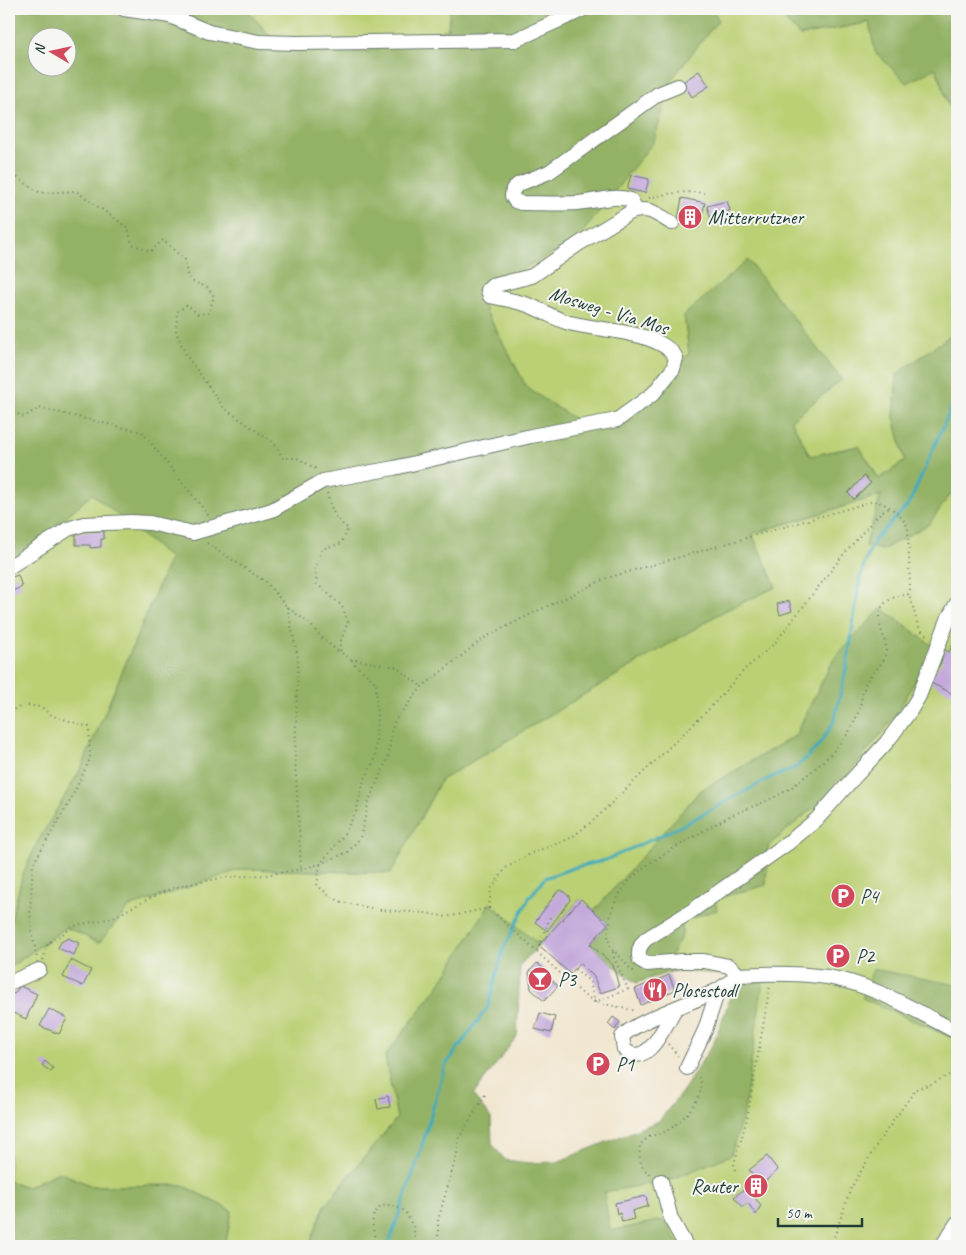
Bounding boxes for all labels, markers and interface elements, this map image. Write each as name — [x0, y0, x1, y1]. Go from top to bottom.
north arrow — [28, 28, 78, 78]
text: N — [31, 42, 49, 56]
building icon: Mitterrutzner — [677, 204, 703, 230]
place label: Mitterrutzner — [708, 205, 805, 230]
street label: Mosweg - Via Mos — [546, 281, 673, 341]
parking icon: P4 — [830, 883, 856, 909]
place label: P4 — [860, 884, 880, 909]
parking icon: P2 — [825, 943, 851, 969]
place label: P2 — [856, 944, 876, 969]
bar icon: P3 — [527, 966, 553, 992]
place label: P3 — [558, 967, 578, 992]
restaurant icon: Plosestodl — [642, 977, 668, 1003]
place label: Plosestodl — [672, 978, 741, 1003]
parking icon: P1 — [585, 1051, 611, 1077]
place label: P1 — [616, 1052, 635, 1077]
building icon: Rauter — [743, 1173, 769, 1199]
place label: Rauter — [691, 1174, 740, 1199]
scale bar — [778, 1195, 862, 1227]
text: 50 m — [786, 1204, 813, 1223]

